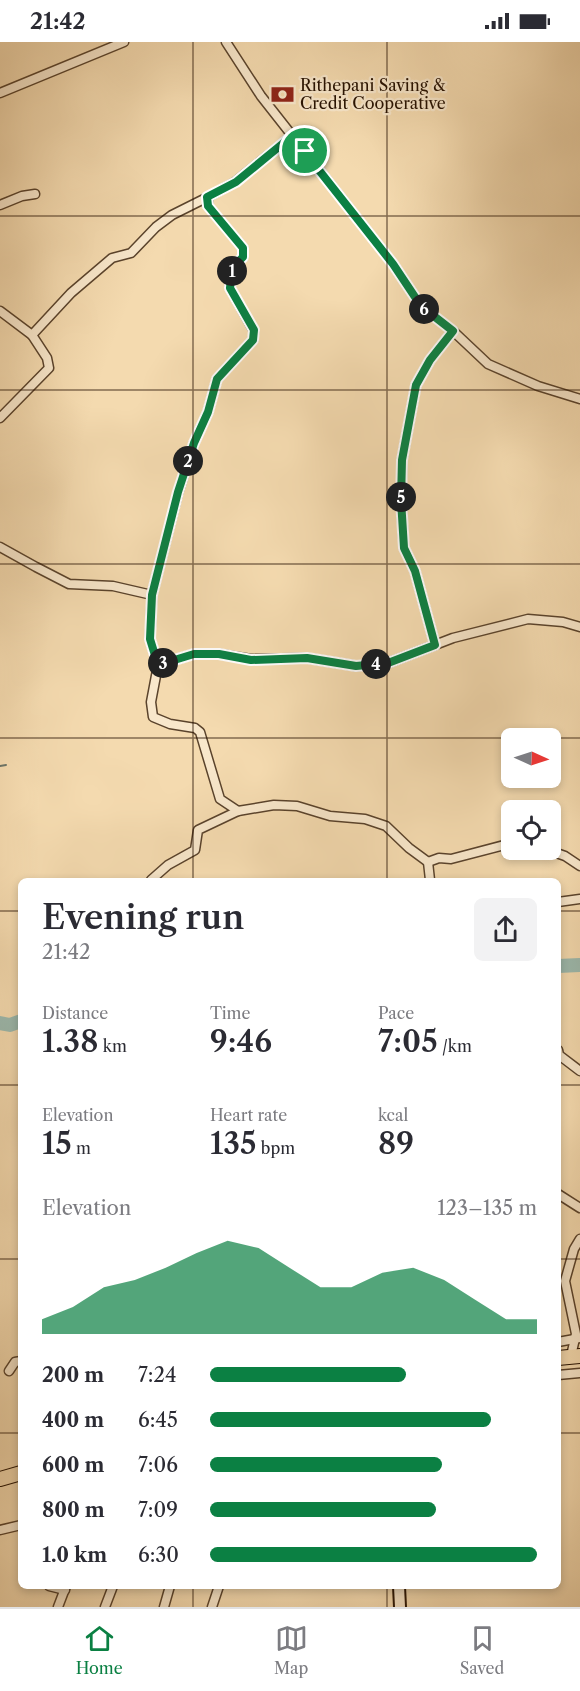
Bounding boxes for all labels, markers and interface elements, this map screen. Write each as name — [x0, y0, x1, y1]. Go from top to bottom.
text: 21:42 — [30, 8, 85, 35]
place label: Rithepani Saving & Credit Cooperative — [300, 75, 446, 113]
bank icon: Rithepani Saving & Credit Cooperative — [269, 81, 295, 107]
pin — [279, 125, 330, 176]
icon: arrive — [288, 134, 321, 167]
pin: 1 — [217, 256, 247, 286]
text: 1 — [228, 261, 236, 281]
pin: 6 — [409, 294, 439, 324]
text: 6 — [419, 299, 429, 319]
pin: 2 — [173, 446, 203, 476]
text: 2 — [183, 451, 193, 471]
pin: 5 — [386, 482, 416, 512]
text: 5 — [397, 487, 405, 507]
pin: 3 — [148, 648, 178, 678]
pin: 4 — [361, 649, 391, 679]
text: 3 — [158, 653, 168, 673]
text: 4 — [371, 654, 381, 674]
north arrow — [501, 728, 561, 788]
map controls — [501, 728, 561, 860]
button: locate — [501, 800, 561, 860]
text: Evening run — [42, 897, 244, 938]
button: share — [474, 898, 537, 961]
text: 21:42 — [42, 940, 91, 964]
text: Distance — [42, 1003, 108, 1023]
text: Time — [210, 1003, 250, 1023]
text: Pace — [378, 1003, 414, 1023]
text: 1.38 — [42, 1023, 98, 1060]
text: 9:46 — [210, 1023, 272, 1060]
text: 7:05 — [378, 1023, 438, 1060]
text: km — [98, 1036, 127, 1056]
text: /km — [438, 1036, 472, 1056]
text: Elevation — [42, 1105, 113, 1125]
text: Heart rate — [210, 1105, 287, 1125]
text: kcal — [378, 1105, 408, 1125]
text: 15 — [42, 1125, 72, 1162]
text: 135 — [210, 1125, 256, 1162]
text: 89 — [378, 1125, 414, 1162]
text: m — [72, 1138, 91, 1158]
text: bpm — [256, 1138, 295, 1158]
text: Elevation — [42, 1196, 131, 1220]
text: 123–135 m — [437, 1196, 537, 1220]
text: 200 m — [42, 1363, 104, 1387]
text: 7:24 — [138, 1363, 177, 1387]
text: 400 m — [42, 1408, 104, 1432]
text: 6:45 — [138, 1408, 178, 1432]
text: 600 m — [42, 1453, 104, 1477]
text: 7:06 — [138, 1453, 178, 1477]
text: 800 m — [42, 1498, 105, 1522]
text: 7:09 — [138, 1498, 178, 1522]
text: 1.0 km — [42, 1543, 107, 1567]
text: 6:30 — [138, 1543, 179, 1567]
tab: Home — [76, 1622, 123, 1678]
tab: Map — [274, 1622, 308, 1678]
tab: Saved — [460, 1622, 504, 1678]

